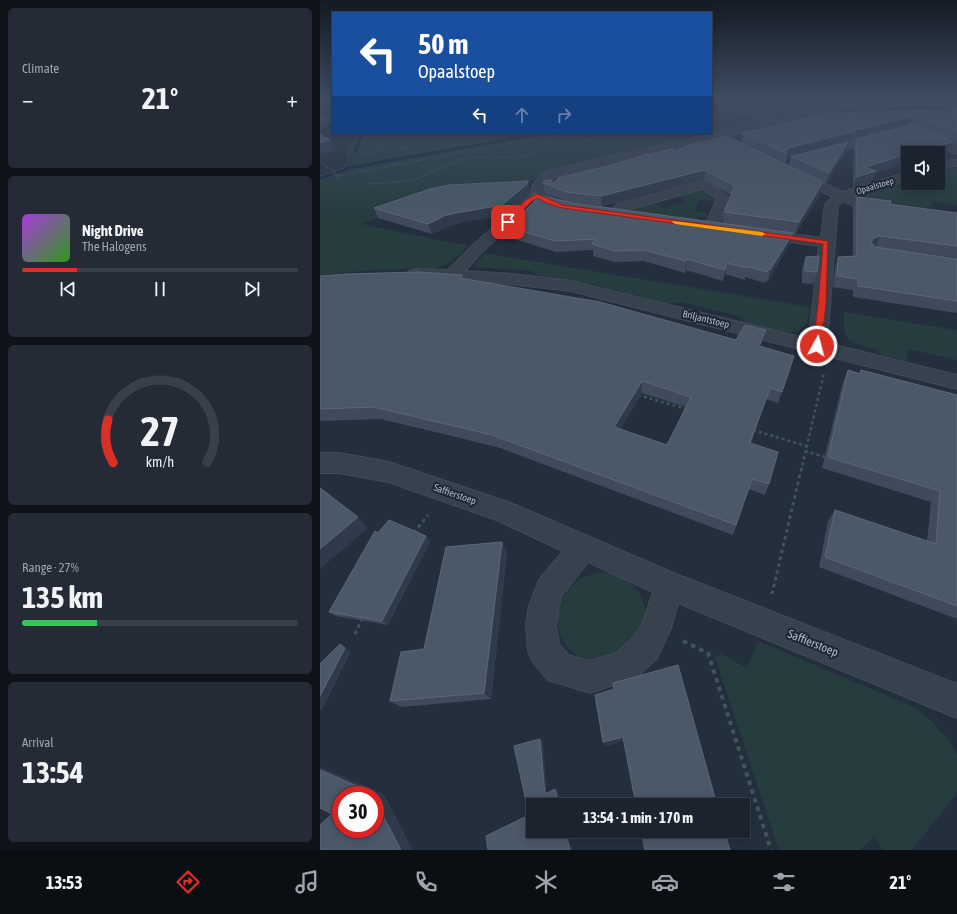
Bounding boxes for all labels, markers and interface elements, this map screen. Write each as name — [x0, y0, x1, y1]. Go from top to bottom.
icon: left — [352, 28, 404, 80]
text: 50 m — [418, 28, 468, 60]
text: Climate — [22, 61, 59, 76]
text: Opaalstoep — [418, 61, 495, 82]
text: 21° — [142, 81, 178, 115]
text: − — [22, 86, 33, 112]
text: + — [287, 86, 298, 112]
icon: left — [469, 104, 491, 126]
icon: ahead — [511, 104, 533, 126]
icon: right — [553, 104, 575, 126]
map controls — [901, 146, 945, 190]
button: sound — [901, 146, 945, 190]
street label: Opaalstoep — [855, 176, 895, 196]
pin — [491, 205, 525, 239]
icon: arrive — [497, 211, 519, 233]
text: Night Drive — [82, 222, 144, 239]
text: The Halogens — [82, 239, 147, 254]
icon: previous — [57, 278, 79, 300]
icon: pause — [149, 278, 171, 300]
icon: next — [241, 278, 263, 300]
street label: Briljantstoep — [682, 308, 731, 330]
position arrow — [796, 325, 838, 367]
text: 27 — [140, 407, 180, 455]
text: km/h — [146, 454, 174, 470]
street label: Saffierstoep — [432, 482, 478, 507]
text: Range · 27% — [22, 560, 79, 575]
text: 135 km — [22, 580, 103, 614]
street label: Saffierstoep — [786, 627, 841, 660]
text: Arrival — [22, 735, 54, 750]
text: 13:54 — [22, 755, 84, 789]
speed limit sign: 30 — [332, 786, 384, 838]
text: 13:54 · 1 min · 170 m — [583, 809, 693, 826]
icon: directions — [174, 868, 202, 896]
icon: music — [293, 868, 321, 896]
icon: phone — [412, 868, 440, 896]
icon: climate — [532, 868, 560, 896]
icon: car — [651, 868, 679, 896]
icon: filters — [770, 868, 798, 896]
text: 13:53 — [46, 872, 83, 893]
text: 21° — [889, 872, 911, 893]

